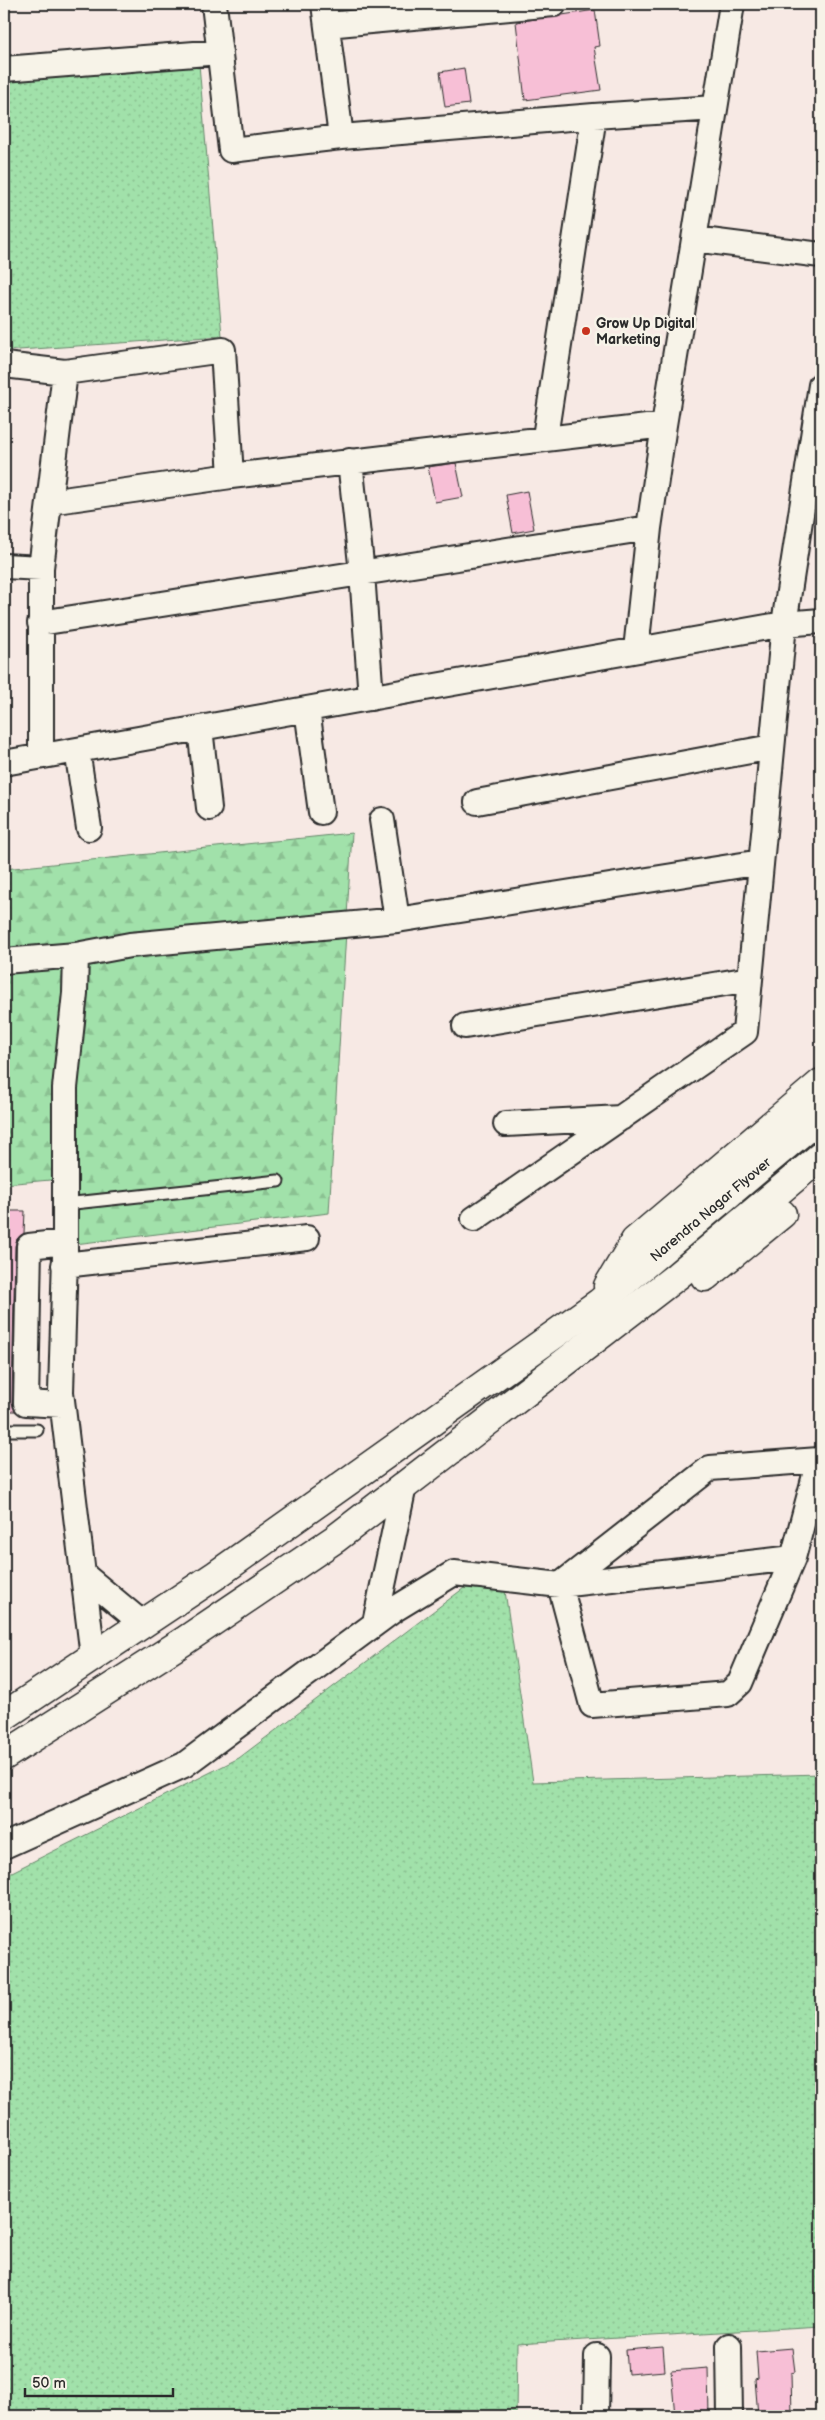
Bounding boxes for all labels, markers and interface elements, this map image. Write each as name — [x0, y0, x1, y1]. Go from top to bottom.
place label: Grow Up Digital Marketing — [596, 315, 695, 348]
marker: Grow Up Digital Marketing — [580, 325, 592, 337]
street label: Narendra Nagar Flyover — [647, 1153, 775, 1265]
scale bar — [25, 2365, 172, 2397]
text: 50 m — [32, 2374, 66, 2393]

